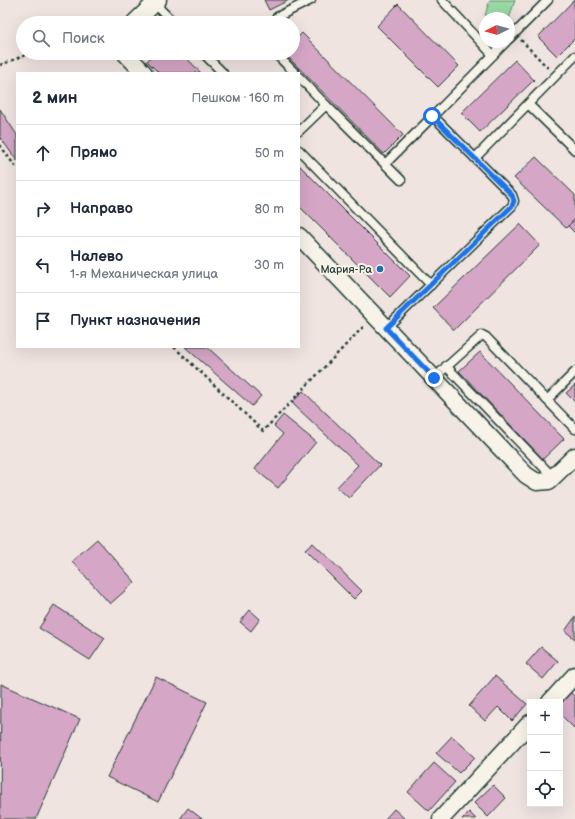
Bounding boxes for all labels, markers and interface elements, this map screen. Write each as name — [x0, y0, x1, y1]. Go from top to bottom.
north arrow — [479, 12, 515, 48]
search box — [16, 16, 300, 60]
icon: search — [30, 27, 52, 49]
text: Поиск — [62, 29, 105, 48]
text: 2 мин — [32, 88, 78, 108]
text: Пешком · 160 m — [192, 90, 284, 106]
route start — [423, 107, 441, 125]
icon: ahead — [32, 142, 54, 164]
text: Прямо — [70, 143, 117, 162]
text: 50 m — [255, 145, 284, 161]
icon: right — [32, 198, 54, 220]
text: Направо — [70, 199, 133, 218]
text: 80 m — [255, 201, 284, 217]
text: Налево — [70, 247, 123, 266]
icon: left — [32, 254, 54, 276]
text: 30 m — [254, 257, 284, 273]
place label: Мария-Ра — [320, 263, 372, 276]
marker: Мария-Ра — [375, 264, 385, 274]
text: 1-я Механическая улица — [70, 266, 218, 282]
icon: arrive — [32, 310, 54, 332]
text: Пункт назначения — [70, 311, 201, 330]
route end — [425, 369, 443, 387]
map controls — [527, 699, 563, 807]
button: + — [527, 699, 563, 735]
button: − — [527, 735, 563, 771]
button: locate — [527, 771, 563, 807]

